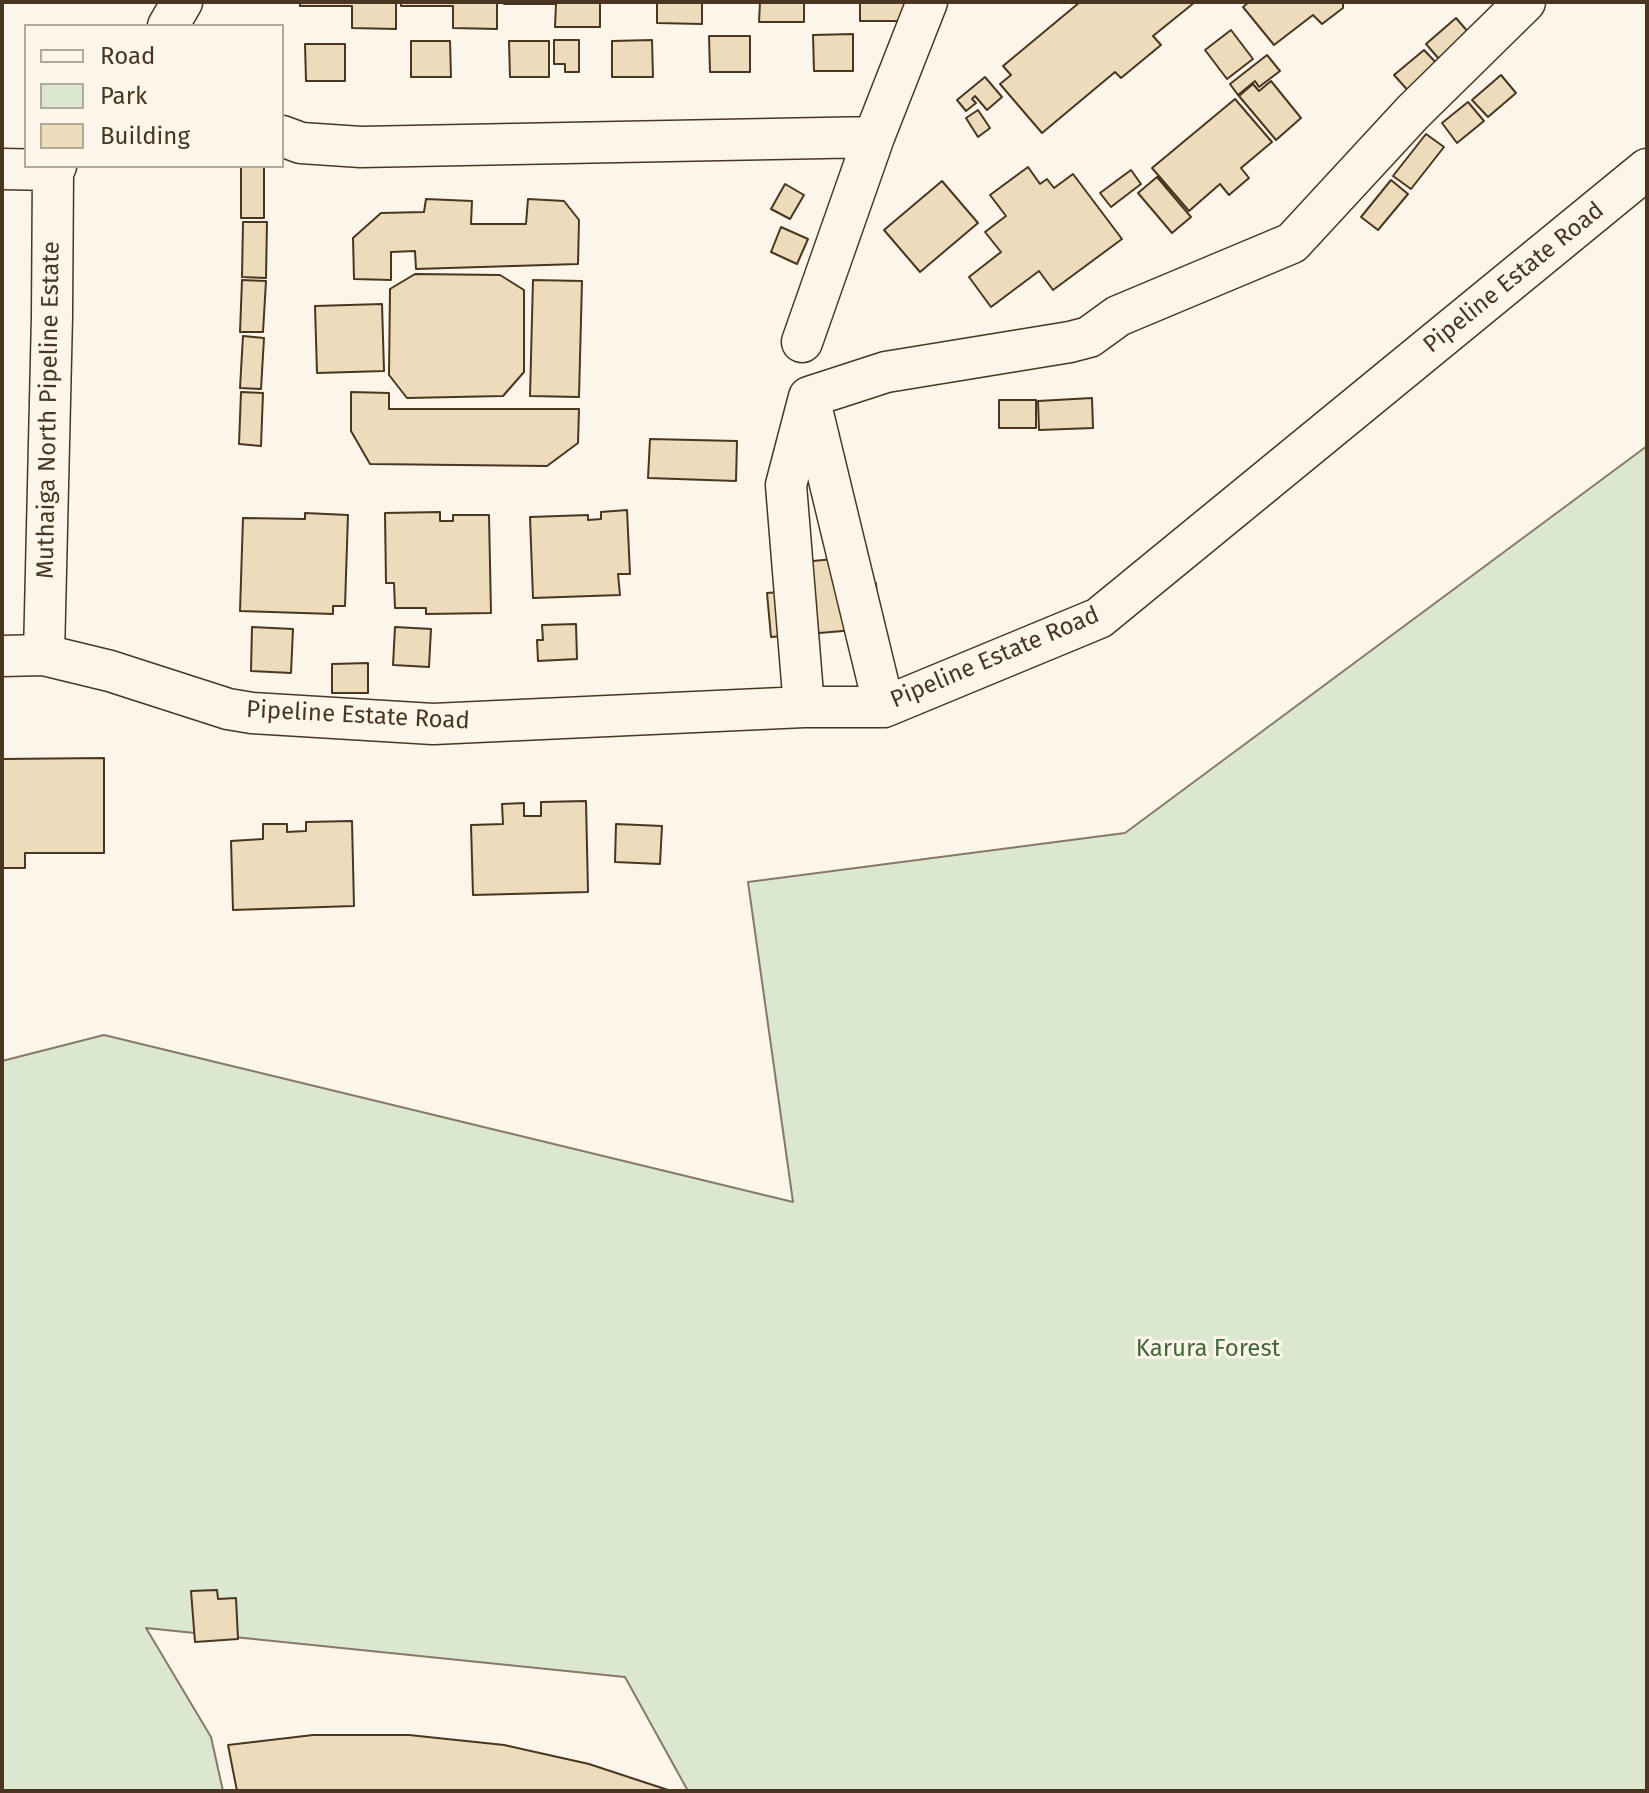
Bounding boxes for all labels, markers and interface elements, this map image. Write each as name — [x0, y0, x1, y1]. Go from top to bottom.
legend — [24, 24, 284, 168]
text: Road — [100, 42, 155, 70]
text: Park — [100, 82, 147, 110]
text: Building — [100, 122, 190, 150]
street label: Pipeline Estate Road — [1418, 196, 1610, 360]
street label: Muthaiga North Pipeline Estate — [32, 241, 66, 579]
street label: Pipeline Estate Road — [886, 601, 1104, 715]
street label: Pipeline Estate Road — [245, 696, 471, 736]
park label: Karura Forest — [1136, 1335, 1280, 1363]

